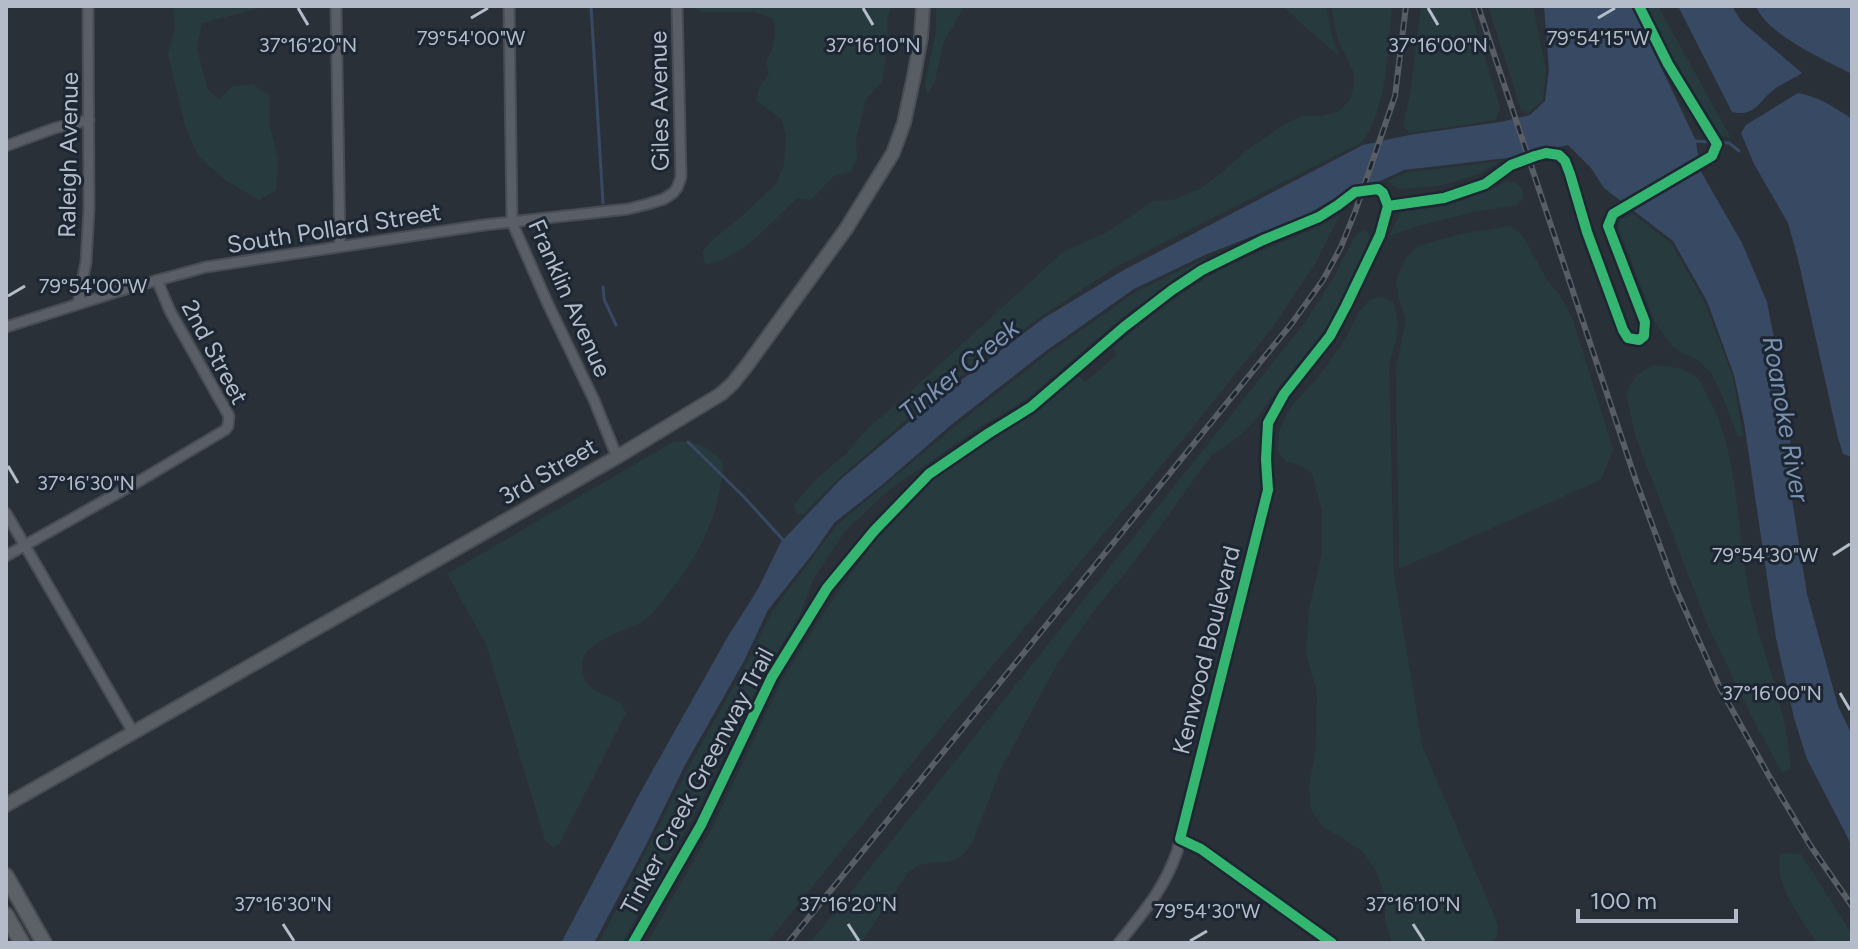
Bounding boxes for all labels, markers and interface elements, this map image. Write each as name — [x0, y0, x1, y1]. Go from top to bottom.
text: 79°54'00"W — [417, 26, 525, 50]
text: 79°54'15"W — [1547, 26, 1649, 50]
street label: Giles Avenue — [643, 31, 675, 171]
text: 37°16'20"N — [259, 33, 357, 57]
text: 37°16'10"N — [825, 33, 921, 57]
text: 37°16'00"N — [1388, 33, 1488, 57]
street label: Raleigh Avenue — [52, 72, 84, 238]
street label: South Pollard Street — [225, 197, 443, 259]
street label: Franklin Avenue — [522, 215, 618, 381]
text: 79°54'00"W — [39, 274, 147, 298]
street label: 2nd Street — [175, 295, 255, 409]
water label: Tinker Creek — [892, 311, 1027, 428]
water label: Roanoke River — [1756, 334, 1817, 506]
street label: 3rd Street — [494, 431, 602, 511]
text: 37°16'30"N — [37, 471, 135, 495]
street label: Kenwood Boulevard — [1166, 543, 1246, 757]
text: 79°54'30"W — [1712, 543, 1818, 567]
street label: Tinker Creek Greenway Trail — [614, 643, 780, 919]
text: 37°16'00"N — [1722, 681, 1822, 705]
scale bar — [1578, 873, 1736, 923]
text: 100 m — [1590, 886, 1657, 915]
text: 37°16'30"N — [234, 892, 332, 916]
text: 37°16'20"N — [799, 892, 897, 916]
text: 37°16'10"N — [1365, 892, 1461, 916]
text: 79°54'30"W — [1154, 899, 1260, 923]

